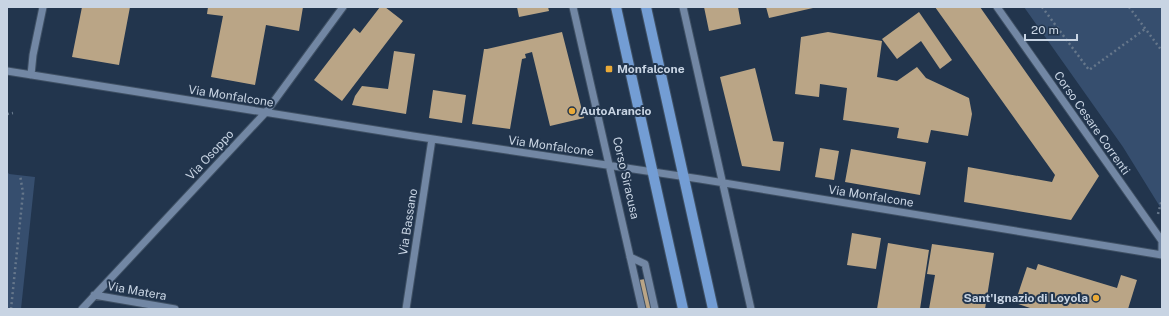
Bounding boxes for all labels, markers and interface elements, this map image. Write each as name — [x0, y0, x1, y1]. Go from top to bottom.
scale bar — [1025, 16, 1077, 42]
text: 20 m — [1031, 23, 1059, 37]
place label: Monfalcone — [617, 62, 685, 76]
marker: Monfalcone — [604, 64, 614, 74]
street label: Corso Cesare Correnti — [1051, 69, 1133, 177]
street label: Via Monfalcone — [187, 82, 275, 110]
place label: AutoArancio — [580, 104, 652, 118]
marker: AutoArancio — [567, 106, 577, 116]
street label: Via Osoppo — [183, 127, 237, 183]
street label: Via Monfalcone — [507, 133, 595, 159]
street label: Corso Siracusa — [610, 136, 642, 220]
street label: Via Monfalcone — [827, 182, 915, 210]
street label: Via Bassano — [396, 187, 420, 257]
street label: Via Matera — [106, 279, 168, 303]
place label: Sant'Ignazio di Loyola — [963, 291, 1088, 305]
marker: Sant'Ignazio di Loyola — [1091, 293, 1101, 303]

